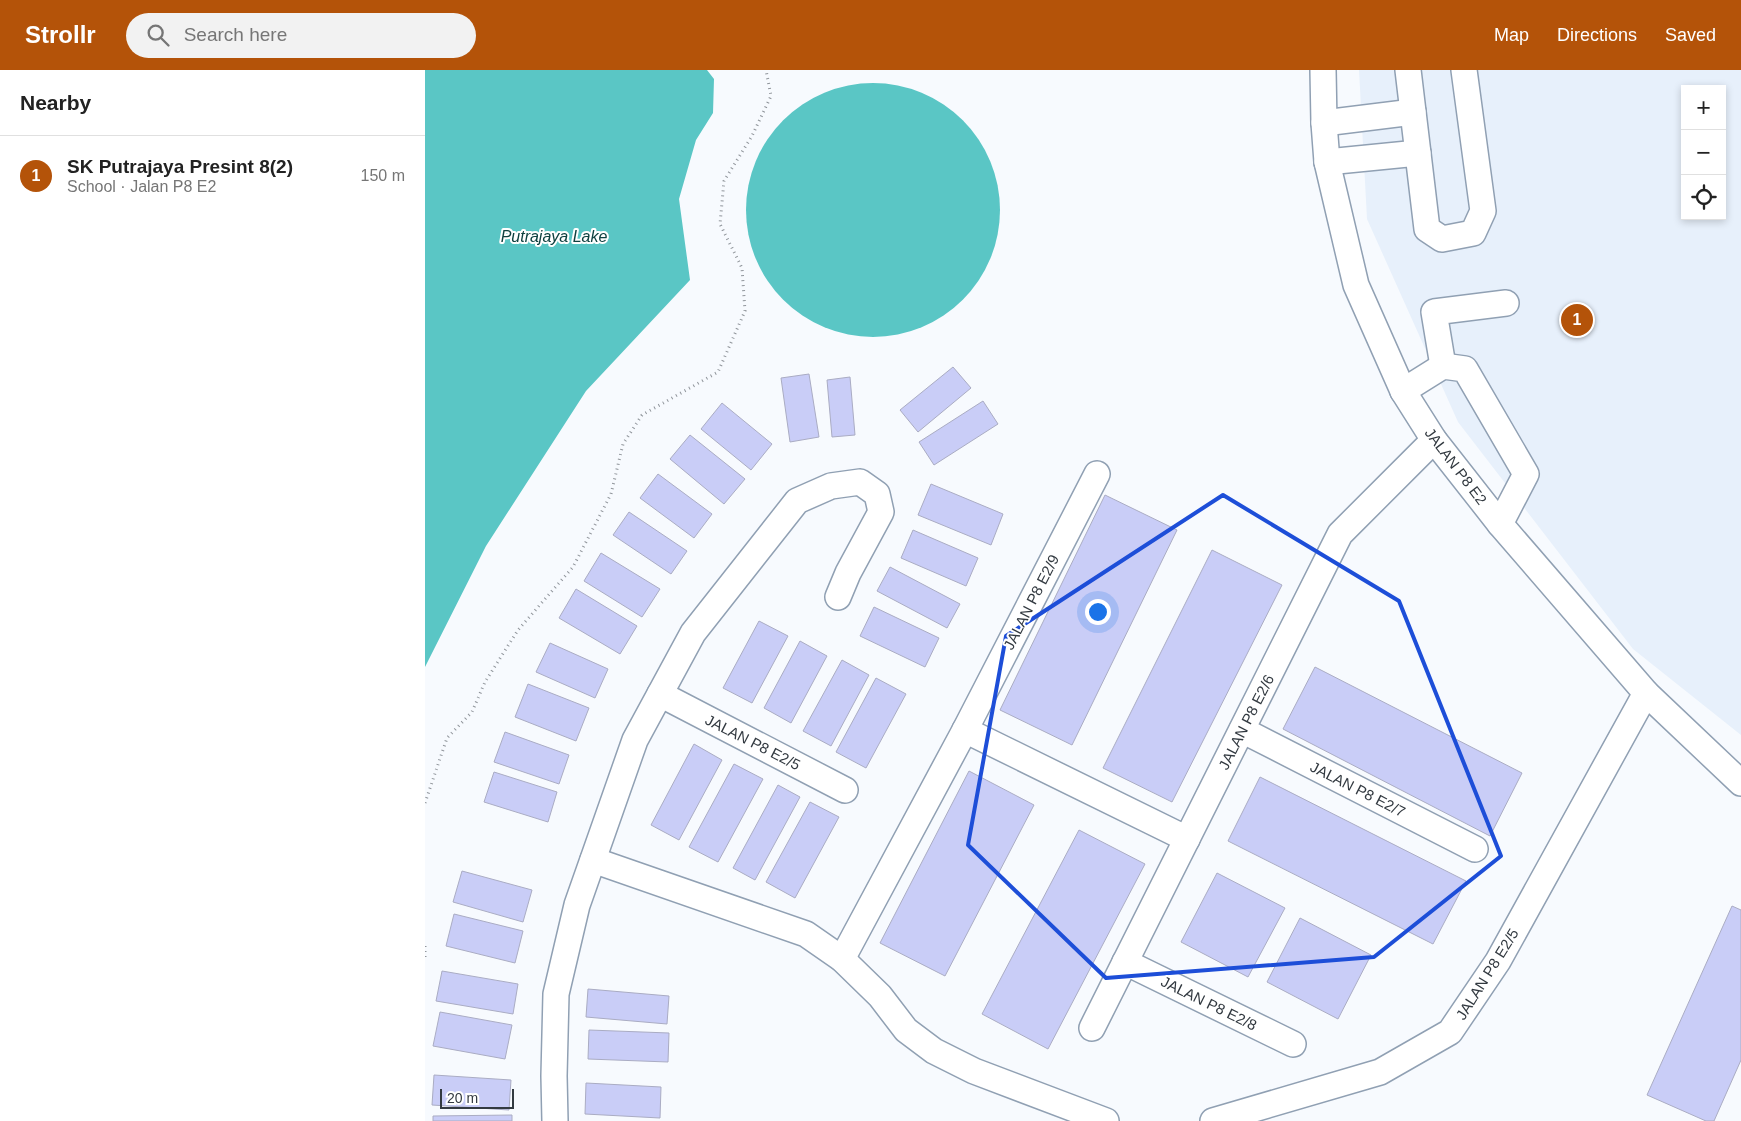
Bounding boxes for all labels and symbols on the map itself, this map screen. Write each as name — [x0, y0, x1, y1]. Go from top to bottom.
water label: Putrajaya Lake — [501, 228, 607, 245]
pin: 1 — [1561, 301, 1593, 339]
street label: JALAN P8 E2 — [1422, 424, 1490, 508]
street label: JALAN P8 E2/9 — [1000, 552, 1062, 652]
your location — [1085, 599, 1111, 625]
street label: JALAN P8 E2/6 — [1215, 672, 1277, 772]
street label: JALAN P8 E2/5 — [703, 711, 803, 773]
street label: JALAN P8 E2/7 — [1308, 758, 1408, 820]
street label: JALAN P8 E2/5 — [1452, 925, 1522, 1023]
street label: JALAN P8 E2/8 — [1158, 973, 1260, 1033]
scale bar — [440, 1086, 514, 1109]

